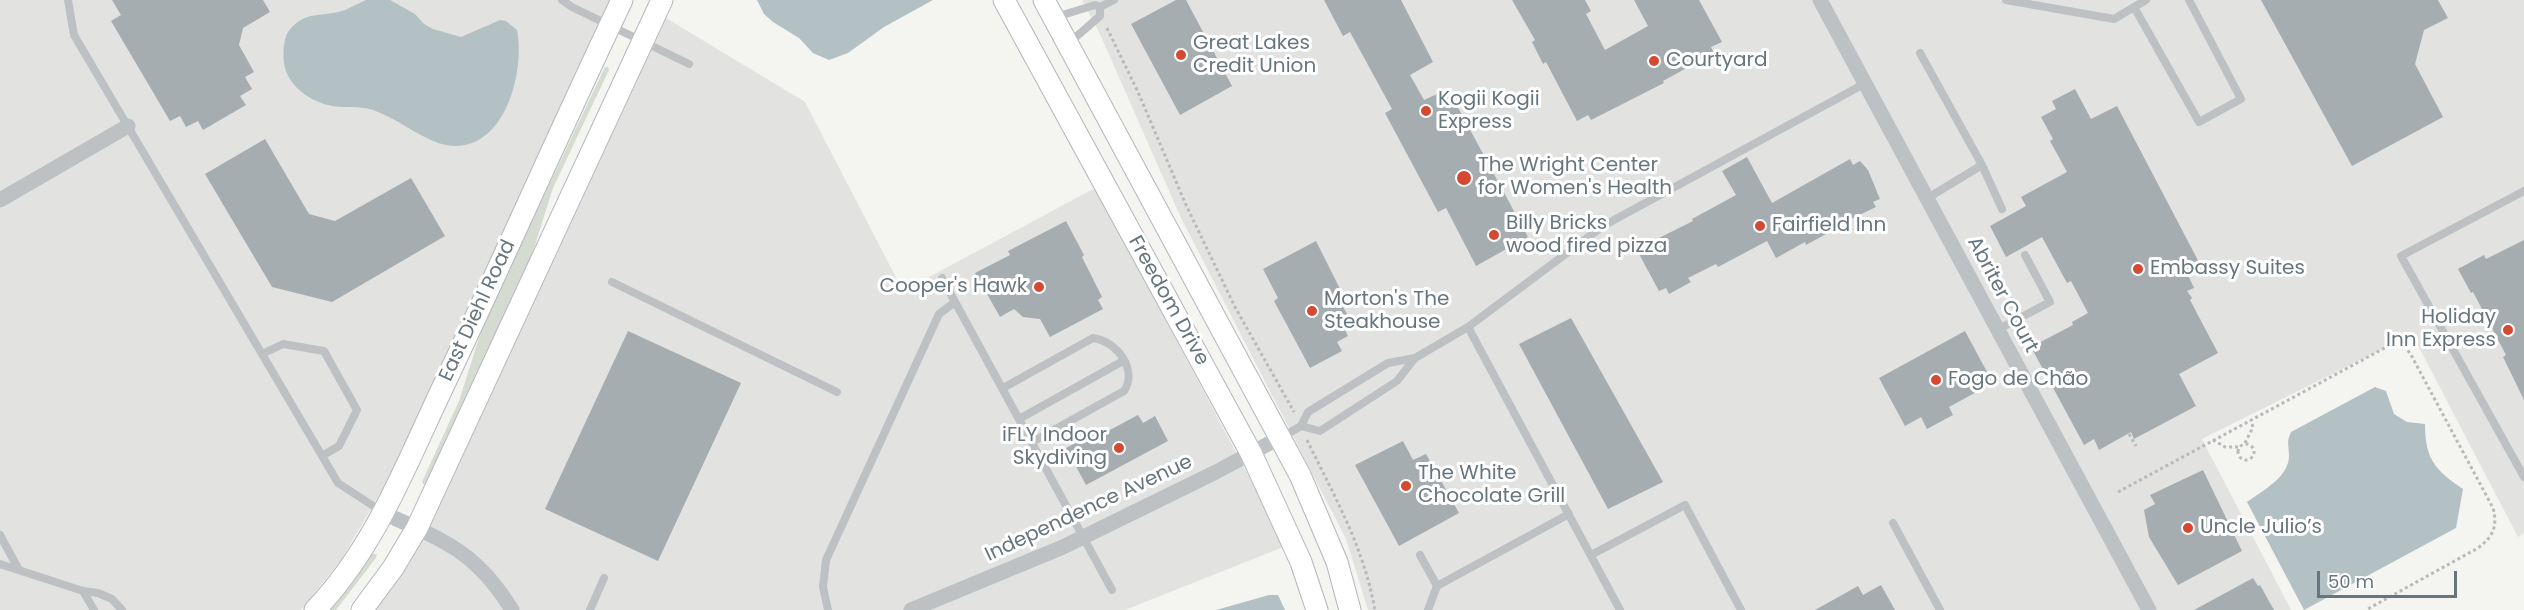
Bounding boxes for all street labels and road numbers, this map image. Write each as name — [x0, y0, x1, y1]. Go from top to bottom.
street label: Freedom Drive — [1122, 232, 1214, 370]
street label: Abriter Court — [1961, 233, 2043, 357]
street label: East Diehl Road — [435, 236, 521, 386]
street label: Independence Avenue — [981, 450, 1197, 568]

